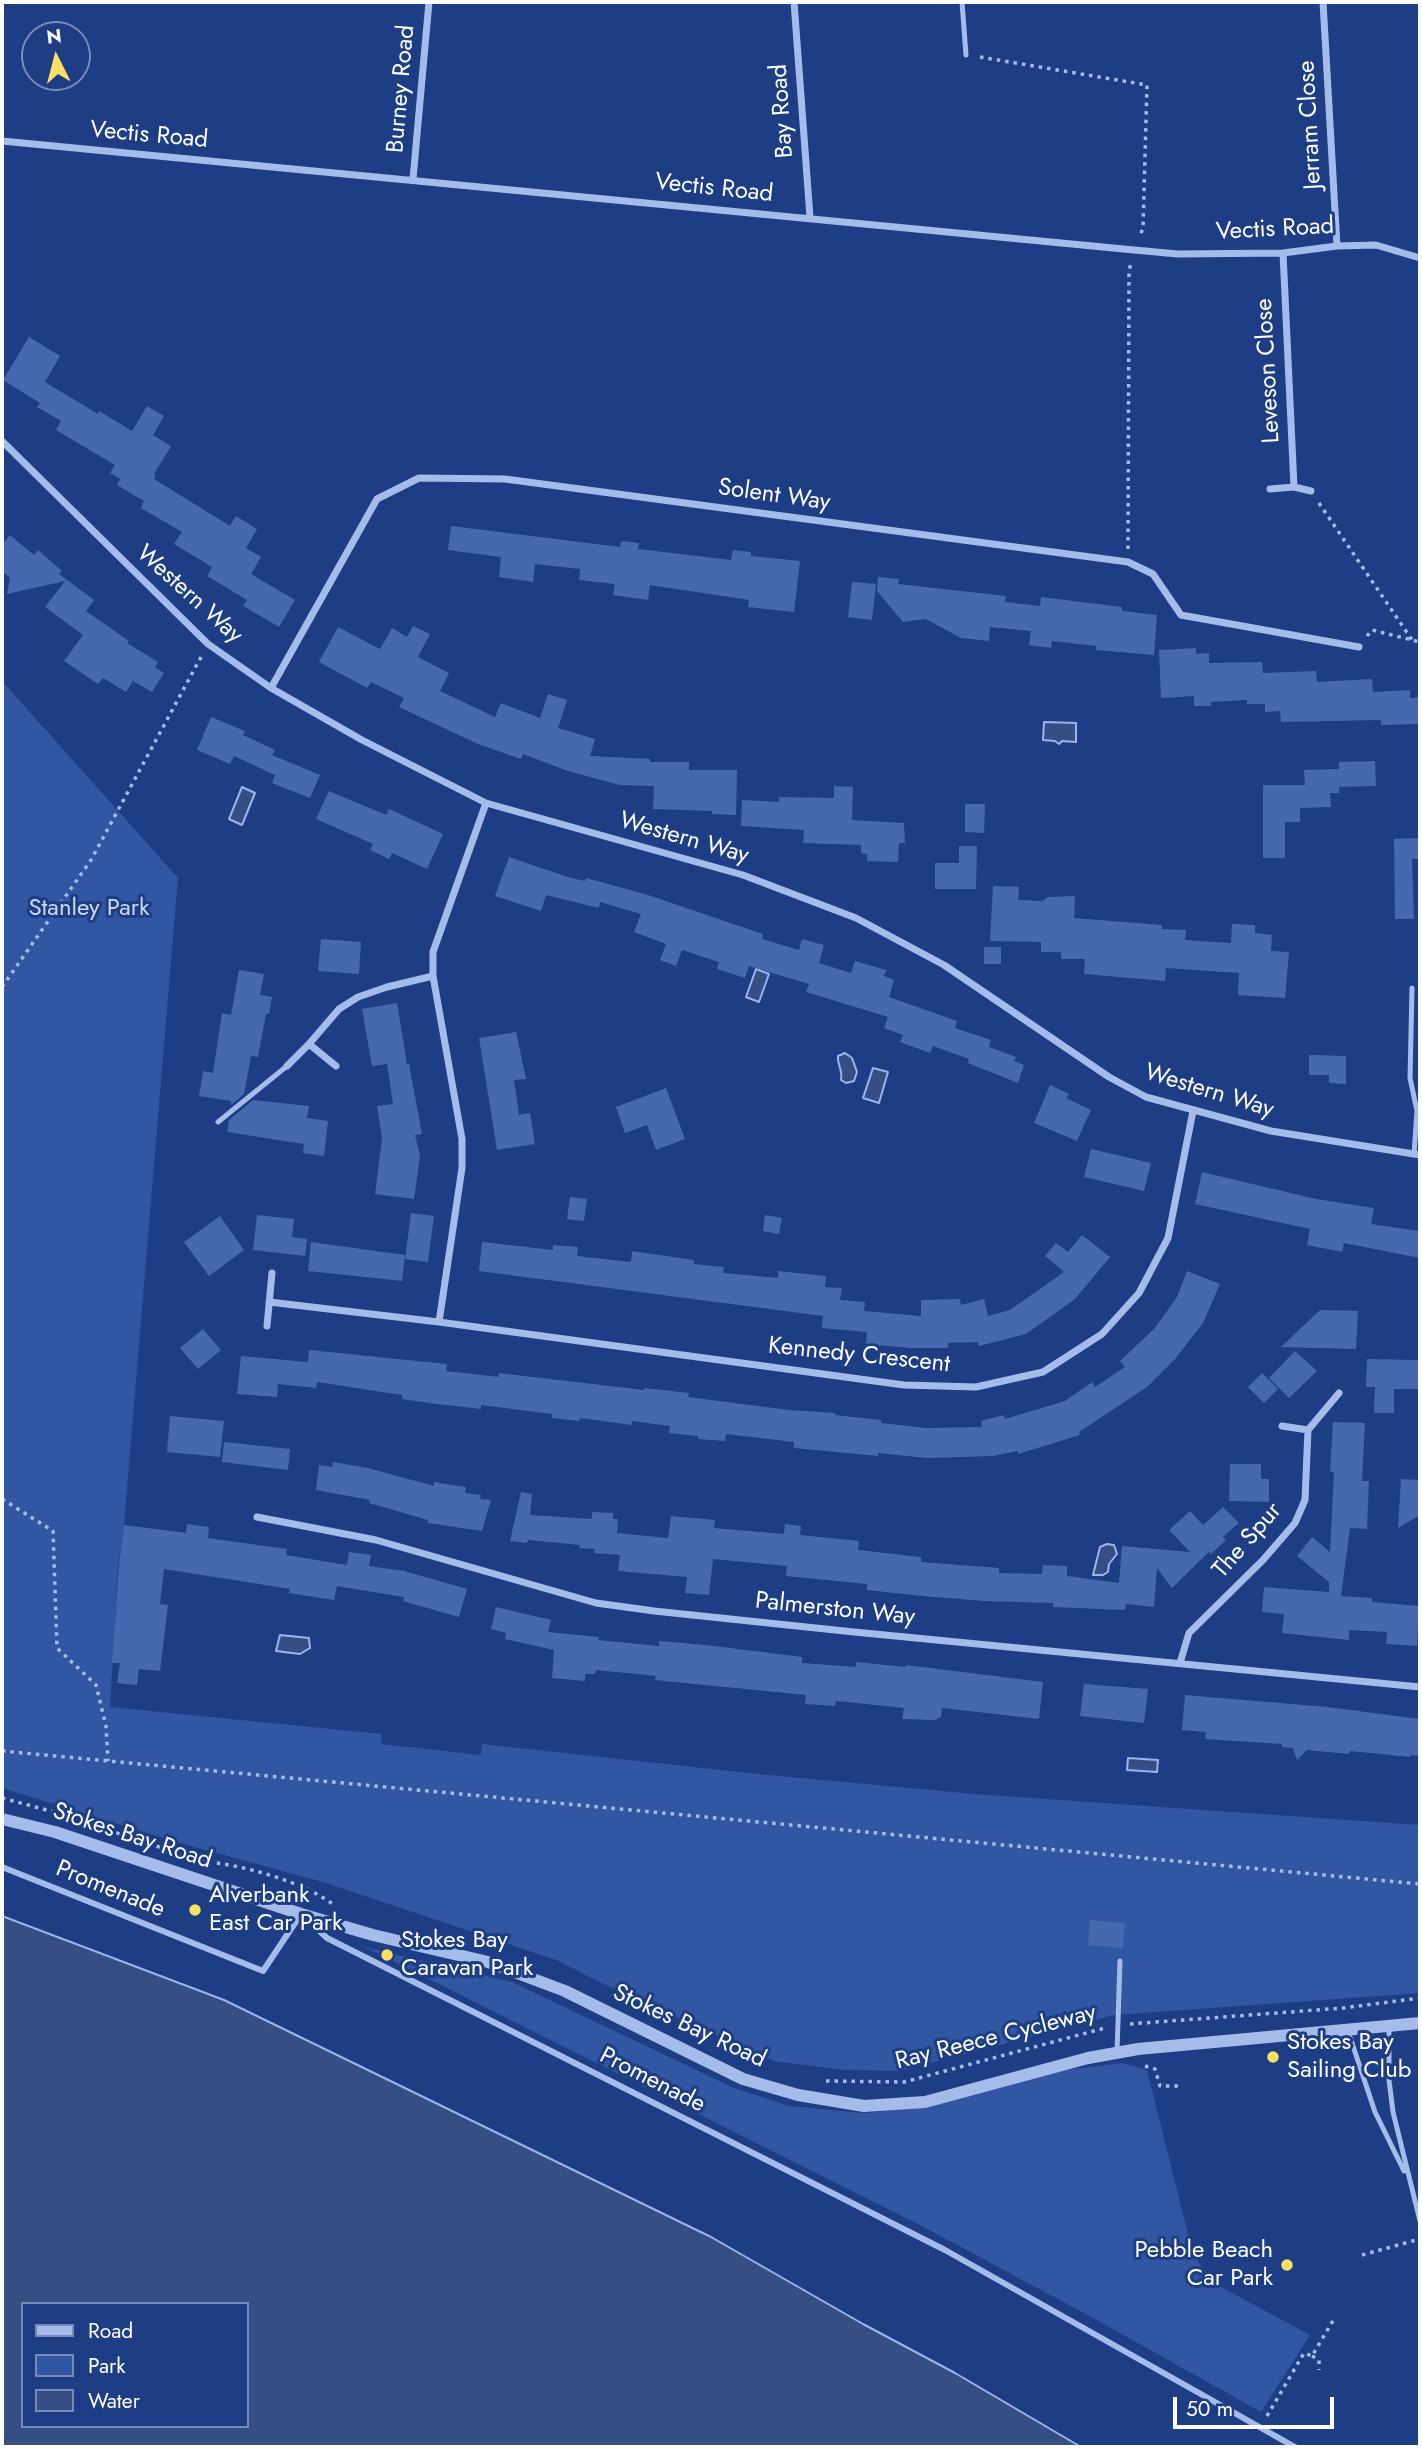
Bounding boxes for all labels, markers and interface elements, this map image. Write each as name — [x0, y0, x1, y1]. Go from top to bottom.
north arrow — [21, 21, 91, 91]
text: N — [45, 22, 63, 51]
street label: Burney Road — [382, 24, 422, 154]
street label: Jerram Close — [1293, 60, 1329, 190]
street label: Bay Road — [765, 63, 801, 159]
street label: Vectis Road — [89, 116, 209, 156]
street label: Vectis Road — [654, 168, 774, 210]
street label: Vectis Road — [1215, 213, 1335, 247]
street label: Leveson Close — [1251, 298, 1287, 444]
street label: Solent Way — [716, 474, 832, 518]
street label: Western Way — [130, 540, 248, 650]
street label: Western Way — [616, 807, 752, 871]
park label: Stanley Park — [28, 895, 150, 923]
street label: Western Way — [1141, 1059, 1277, 1125]
street label: Kennedy Crescent — [767, 1332, 951, 1380]
street label: The Spur — [1207, 1497, 1289, 1585]
street label: Palmerston Way — [754, 1587, 916, 1633]
street label: Stokes Bay Road — [49, 1798, 215, 1876]
street label: Promenade — [51, 1855, 169, 1925]
place label: Alverbank East Car Park — [209, 1882, 343, 1938]
marker: Alverbank East Car Park — [187, 1902, 203, 1918]
place label: Stokes Bay Caravan Park — [401, 1927, 533, 1983]
marker: Stokes Bay Caravan Park — [379, 1947, 395, 1963]
street label: Stokes Bay Road — [608, 1979, 770, 2075]
street label: Ray Reece Cycleway — [893, 1999, 1099, 2077]
place label: Stokes Bay Sailing Club — [1287, 2029, 1411, 2085]
street label: Promenade — [594, 2042, 710, 2120]
marker: Stokes Bay Sailing Club — [1265, 2049, 1281, 2065]
place label: Pebble Beach Car Park — [1134, 2237, 1273, 2293]
marker: Pebble Beach Car Park — [1279, 2257, 1295, 2273]
legend — [21, 2302, 248, 2428]
text: Road — [88, 2316, 133, 2346]
text: Park — [88, 2351, 125, 2381]
scale bar — [1177, 2382, 1338, 2426]
text: Water — [88, 2386, 140, 2416]
text: 50 m — [1186, 2394, 1233, 2424]

